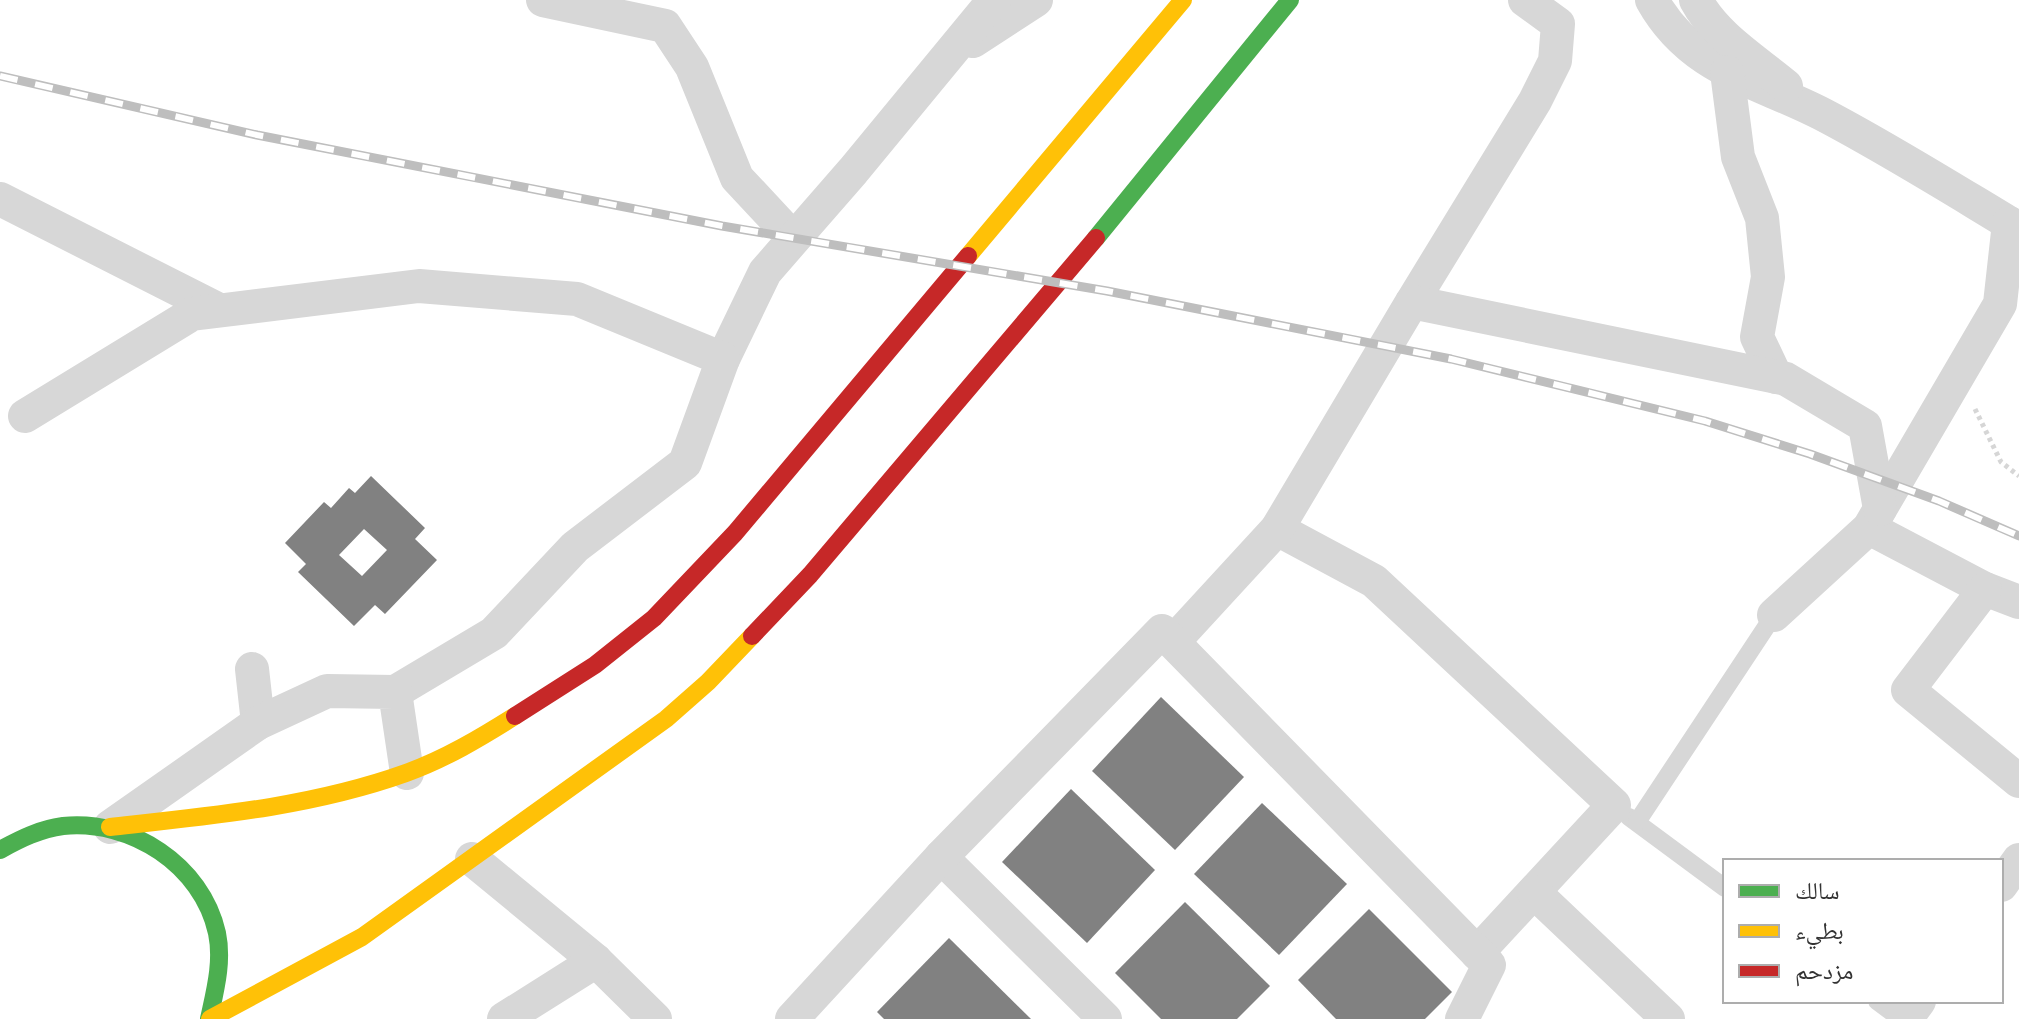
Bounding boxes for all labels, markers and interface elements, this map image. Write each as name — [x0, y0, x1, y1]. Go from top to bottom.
legend — [1723, 859, 2003, 1003]
text: سالك — [1795, 876, 1840, 904]
text: بطيء — [1795, 916, 1844, 950]
text: مزدحم — [1795, 956, 1854, 987]

